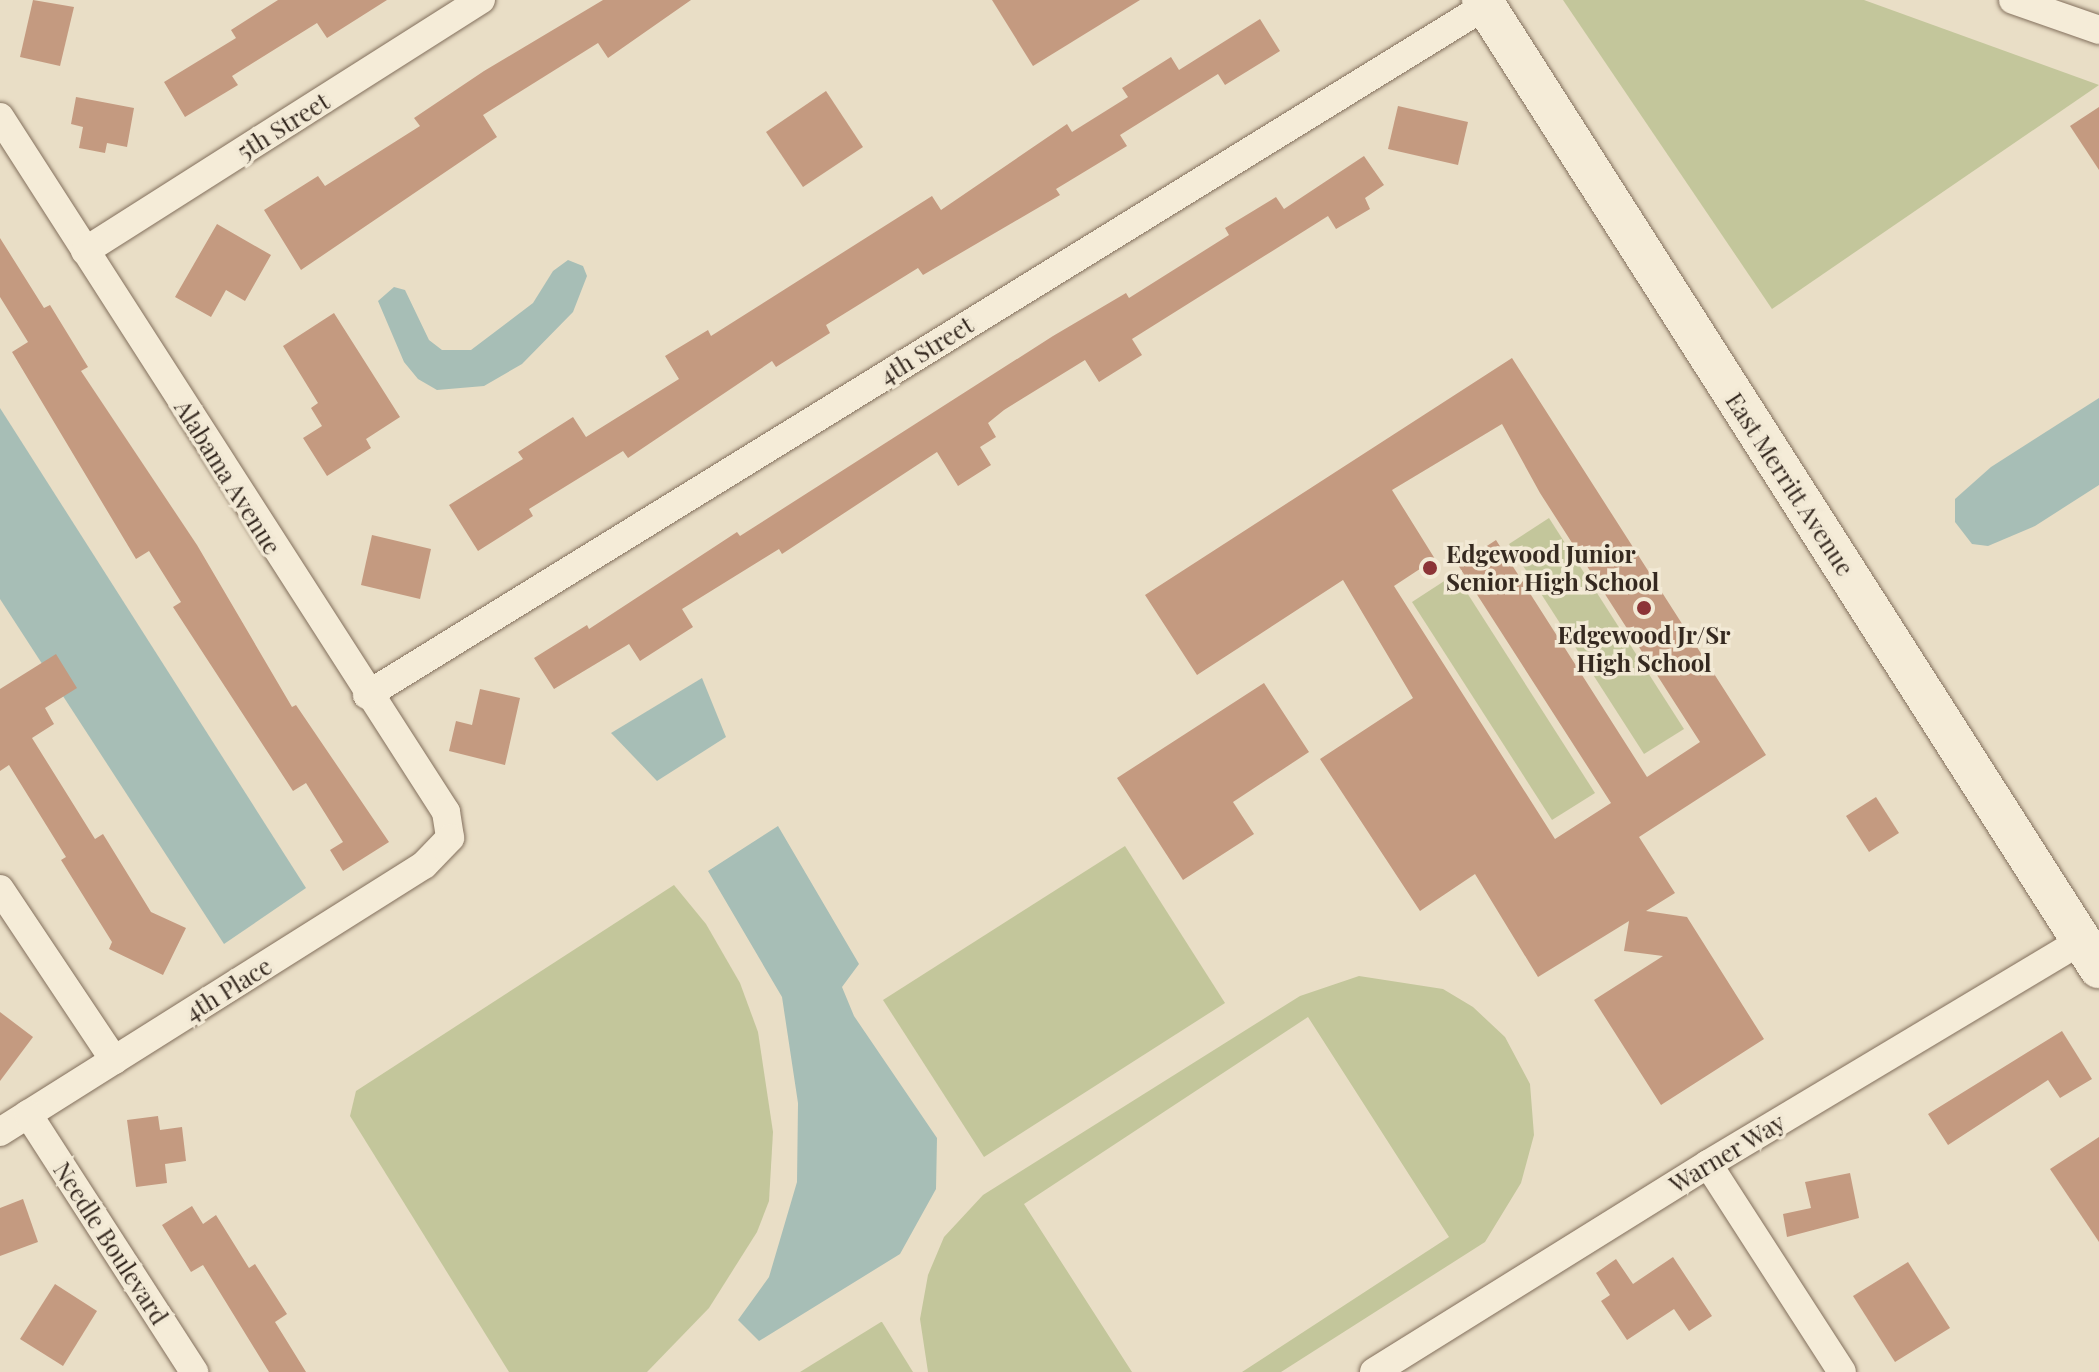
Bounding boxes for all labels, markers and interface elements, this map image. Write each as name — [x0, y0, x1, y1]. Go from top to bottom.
street label: 5th Street — [232, 87, 334, 165]
street label: 4th Street — [874, 310, 978, 390]
street label: East Merritt Avenue — [1720, 386, 1860, 582]
street label: Alabama Avenue — [169, 394, 287, 560]
place label: Edgewood Junior Senior High School — [1446, 540, 1660, 596]
marker: Edgewood Junior Senior High School — [1421, 559, 1439, 577]
marker: Edgewood Jr/Sr High School — [1635, 599, 1653, 617]
place label: Edgewood Jr/Sr High School — [1557, 621, 1731, 677]
street label: 4th Place — [179, 951, 277, 1027]
street label: Warner Way — [1664, 1107, 1790, 1199]
street label: Needle Boulevard — [48, 1156, 174, 1330]

